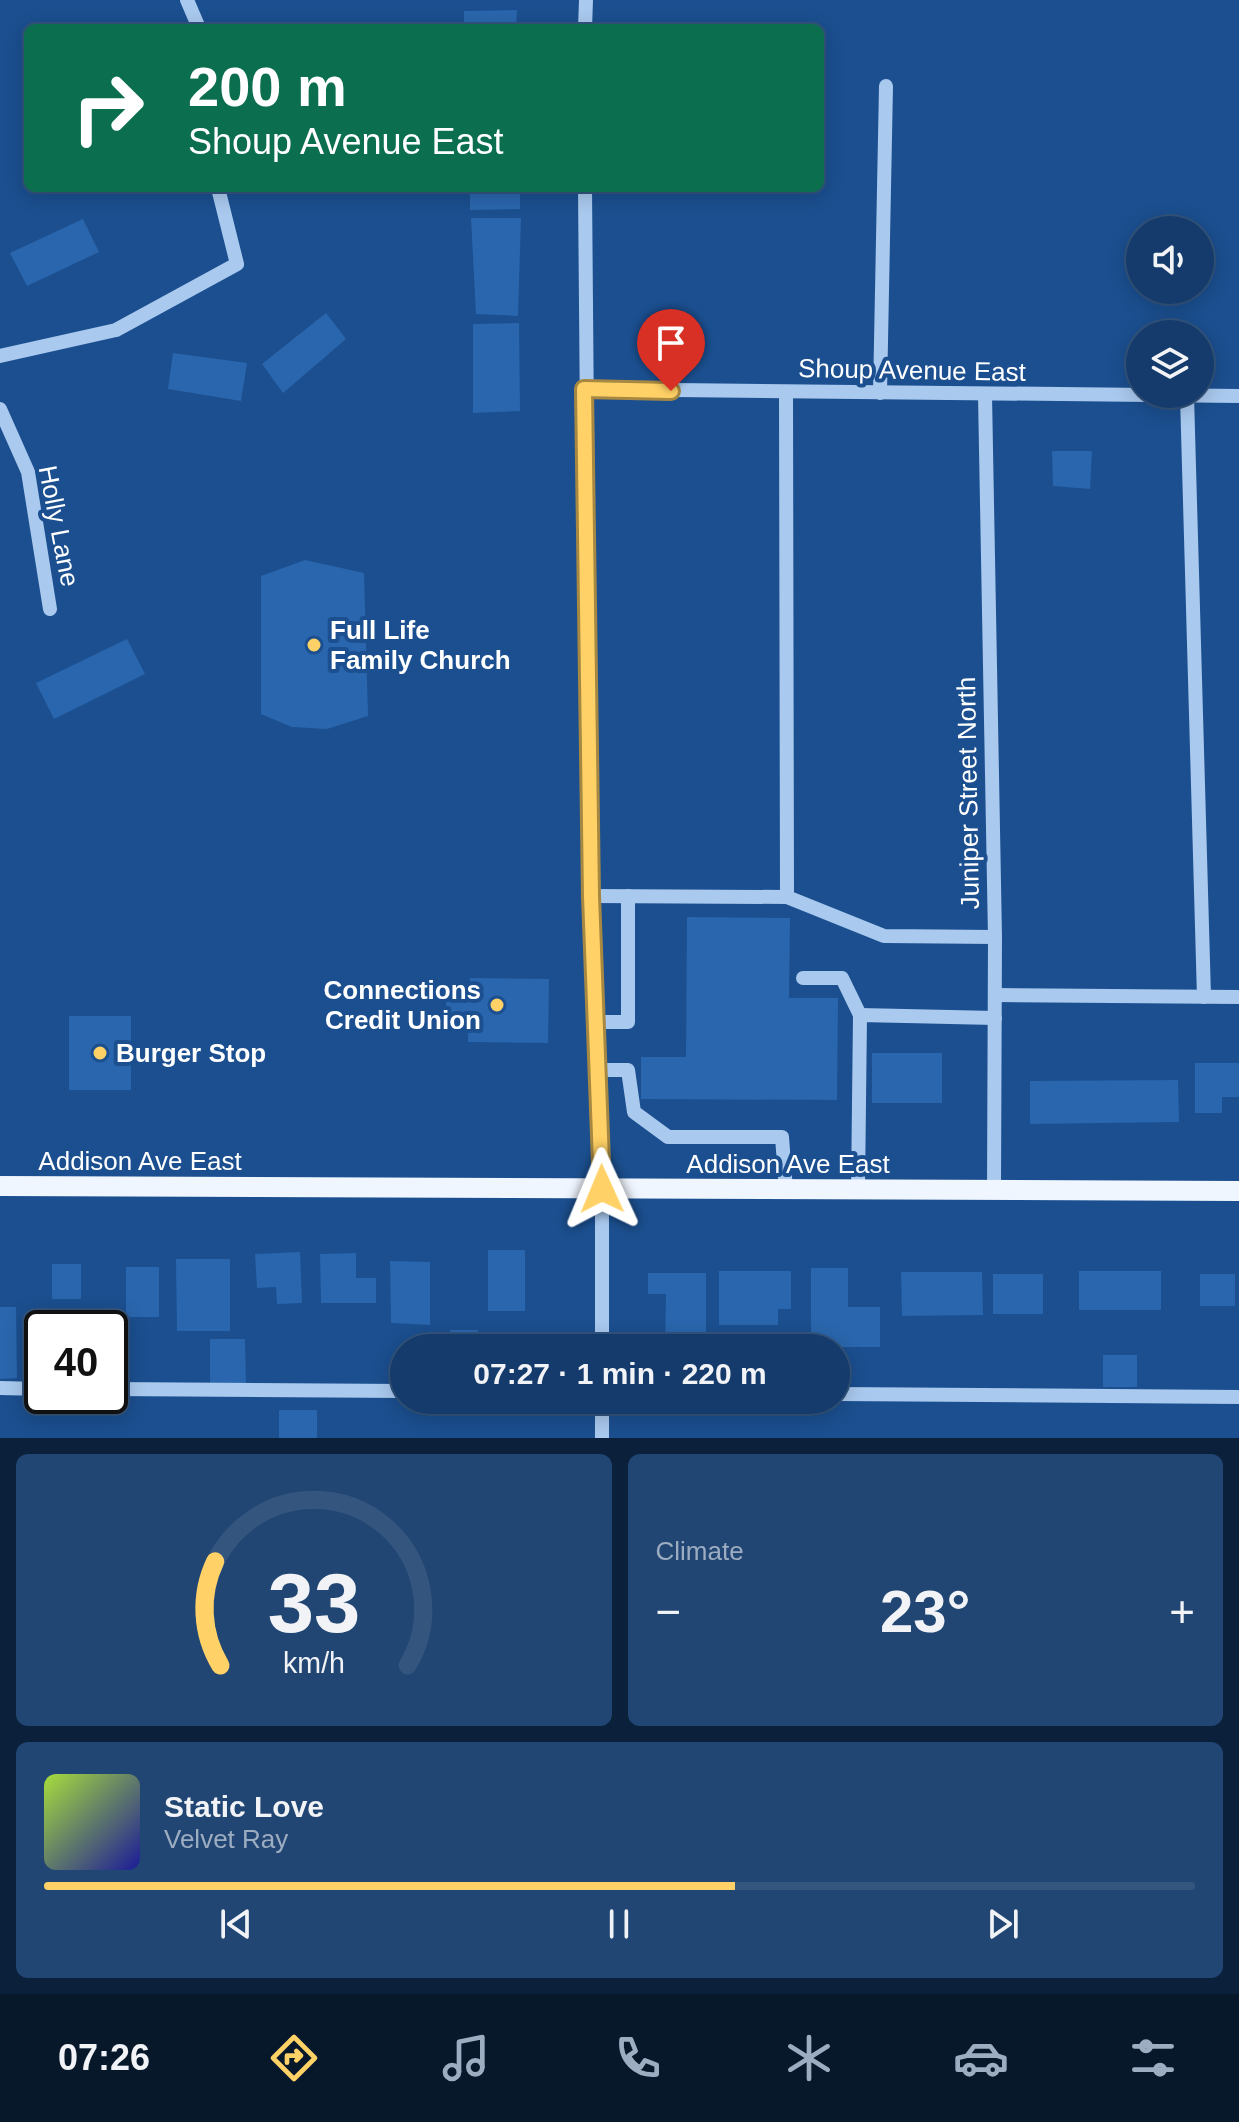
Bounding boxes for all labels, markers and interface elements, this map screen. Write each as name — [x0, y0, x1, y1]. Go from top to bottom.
text: 200 m — [188, 55, 347, 118]
icon: right — [56, 56, 160, 160]
text: Shoup Avenue East — [188, 121, 504, 162]
map controls — [1126, 216, 1214, 408]
button: sound — [1126, 216, 1214, 304]
pin — [637, 309, 705, 391]
button: layers — [1126, 320, 1214, 408]
icon: arrive — [649, 321, 693, 365]
street label: Shoup Avenue East — [798, 353, 1027, 387]
street label: Holly Lane — [33, 463, 85, 589]
place label: Full Life Family Church — [330, 615, 511, 675]
marker: Full Life Family Church — [305, 636, 323, 654]
street label: Juniper Street North — [951, 676, 985, 910]
place label: Connections Credit Union — [324, 975, 481, 1035]
marker: Connections Credit Union — [488, 996, 506, 1014]
place label: Burger Stop — [116, 1038, 266, 1068]
marker: Burger Stop — [91, 1044, 109, 1062]
street label: Addison Ave East — [38, 1146, 242, 1176]
position arrow — [560, 1147, 644, 1231]
street label: Addison Ave East — [686, 1149, 890, 1179]
speed limit sign: 40 — [24, 1310, 128, 1414]
text: 07:27 · 1 min · 220 m — [473, 1357, 767, 1390]
text: Climate — [656, 1536, 744, 1566]
text: 33 — [267, 1557, 360, 1650]
text: 23° — [880, 1578, 971, 1645]
text: − — [656, 1587, 681, 1636]
text: + — [1169, 1587, 1195, 1636]
text: km/h — [283, 1647, 345, 1679]
text: Static Love — [164, 1790, 324, 1823]
text: Velvet Ray — [164, 1824, 288, 1854]
icon: previous — [214, 1902, 258, 1946]
icon: pause — [597, 1902, 641, 1946]
icon: next — [981, 1902, 1025, 1946]
icon: directions — [266, 2030, 322, 2086]
icon: music — [438, 2030, 494, 2086]
icon: phone — [610, 2030, 666, 2086]
icon: climate — [781, 2030, 837, 2086]
icon: car — [953, 2030, 1009, 2086]
icon: filters — [1125, 2030, 1181, 2086]
text: 07:26 — [58, 2037, 150, 2078]

